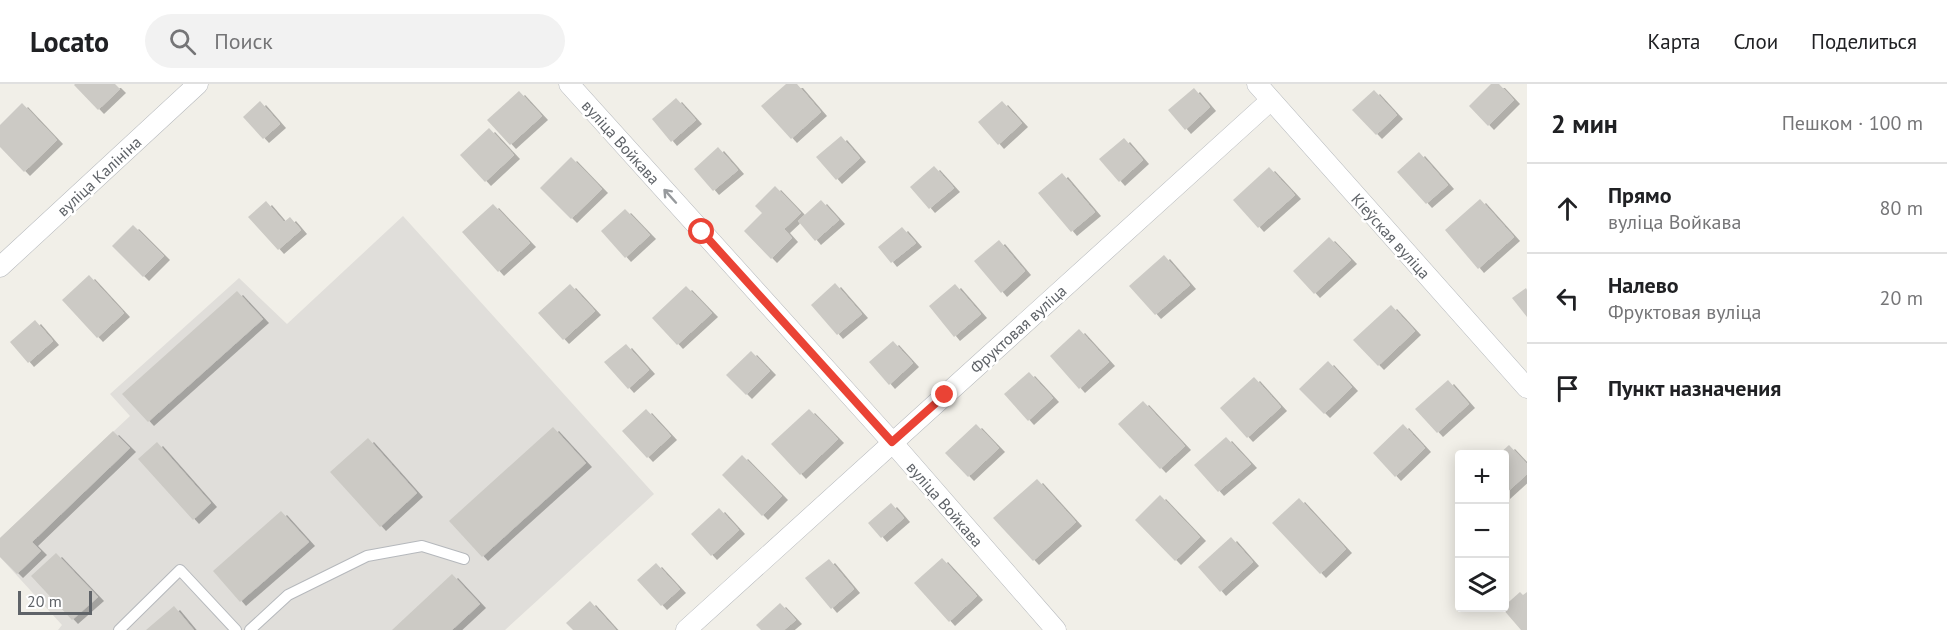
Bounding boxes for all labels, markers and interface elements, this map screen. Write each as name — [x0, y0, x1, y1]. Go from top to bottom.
search box — [145, 14, 565, 68]
text: Locato — [30, 23, 109, 60]
icon: search — [166, 25, 199, 58]
text: Поиск — [214, 27, 273, 55]
text: Карта — [1647, 28, 1700, 55]
text: Слои — [1733, 28, 1778, 55]
text: Поделиться — [1811, 28, 1917, 55]
street label: вуліца Войкава — [578, 96, 664, 188]
text: 2 мин — [1551, 107, 1618, 140]
text: Пешком · 100 m — [1782, 110, 1923, 136]
street label: вуліца Калініна — [53, 132, 145, 220]
text: Прямо — [1608, 181, 1671, 209]
one-way arrow — [663, 189, 677, 204]
street label: Кіеўская вуліца — [1347, 189, 1435, 283]
icon: ahead — [1551, 192, 1584, 225]
text: 80 m — [1880, 195, 1923, 221]
text: вуліца Войкава — [1608, 209, 1741, 235]
route start — [688, 218, 714, 244]
text: Налево — [1608, 271, 1679, 299]
street label: Фруктовая вуліца — [966, 280, 1070, 378]
icon: left — [1551, 282, 1584, 315]
text: 20 m — [1880, 285, 1923, 311]
text: Фруктовая вуліца — [1608, 299, 1761, 325]
icon: arrive — [1551, 372, 1584, 405]
text: Пункт назначения — [1608, 374, 1781, 402]
route end — [931, 381, 957, 407]
map controls — [1455, 450, 1509, 612]
button: + — [1455, 450, 1509, 504]
street label: вуліца Войкава — [902, 457, 988, 551]
button: − — [1455, 504, 1509, 558]
button: layers — [1455, 558, 1509, 612]
scale bar — [18, 588, 92, 616]
text: 20 m — [27, 591, 62, 611]

